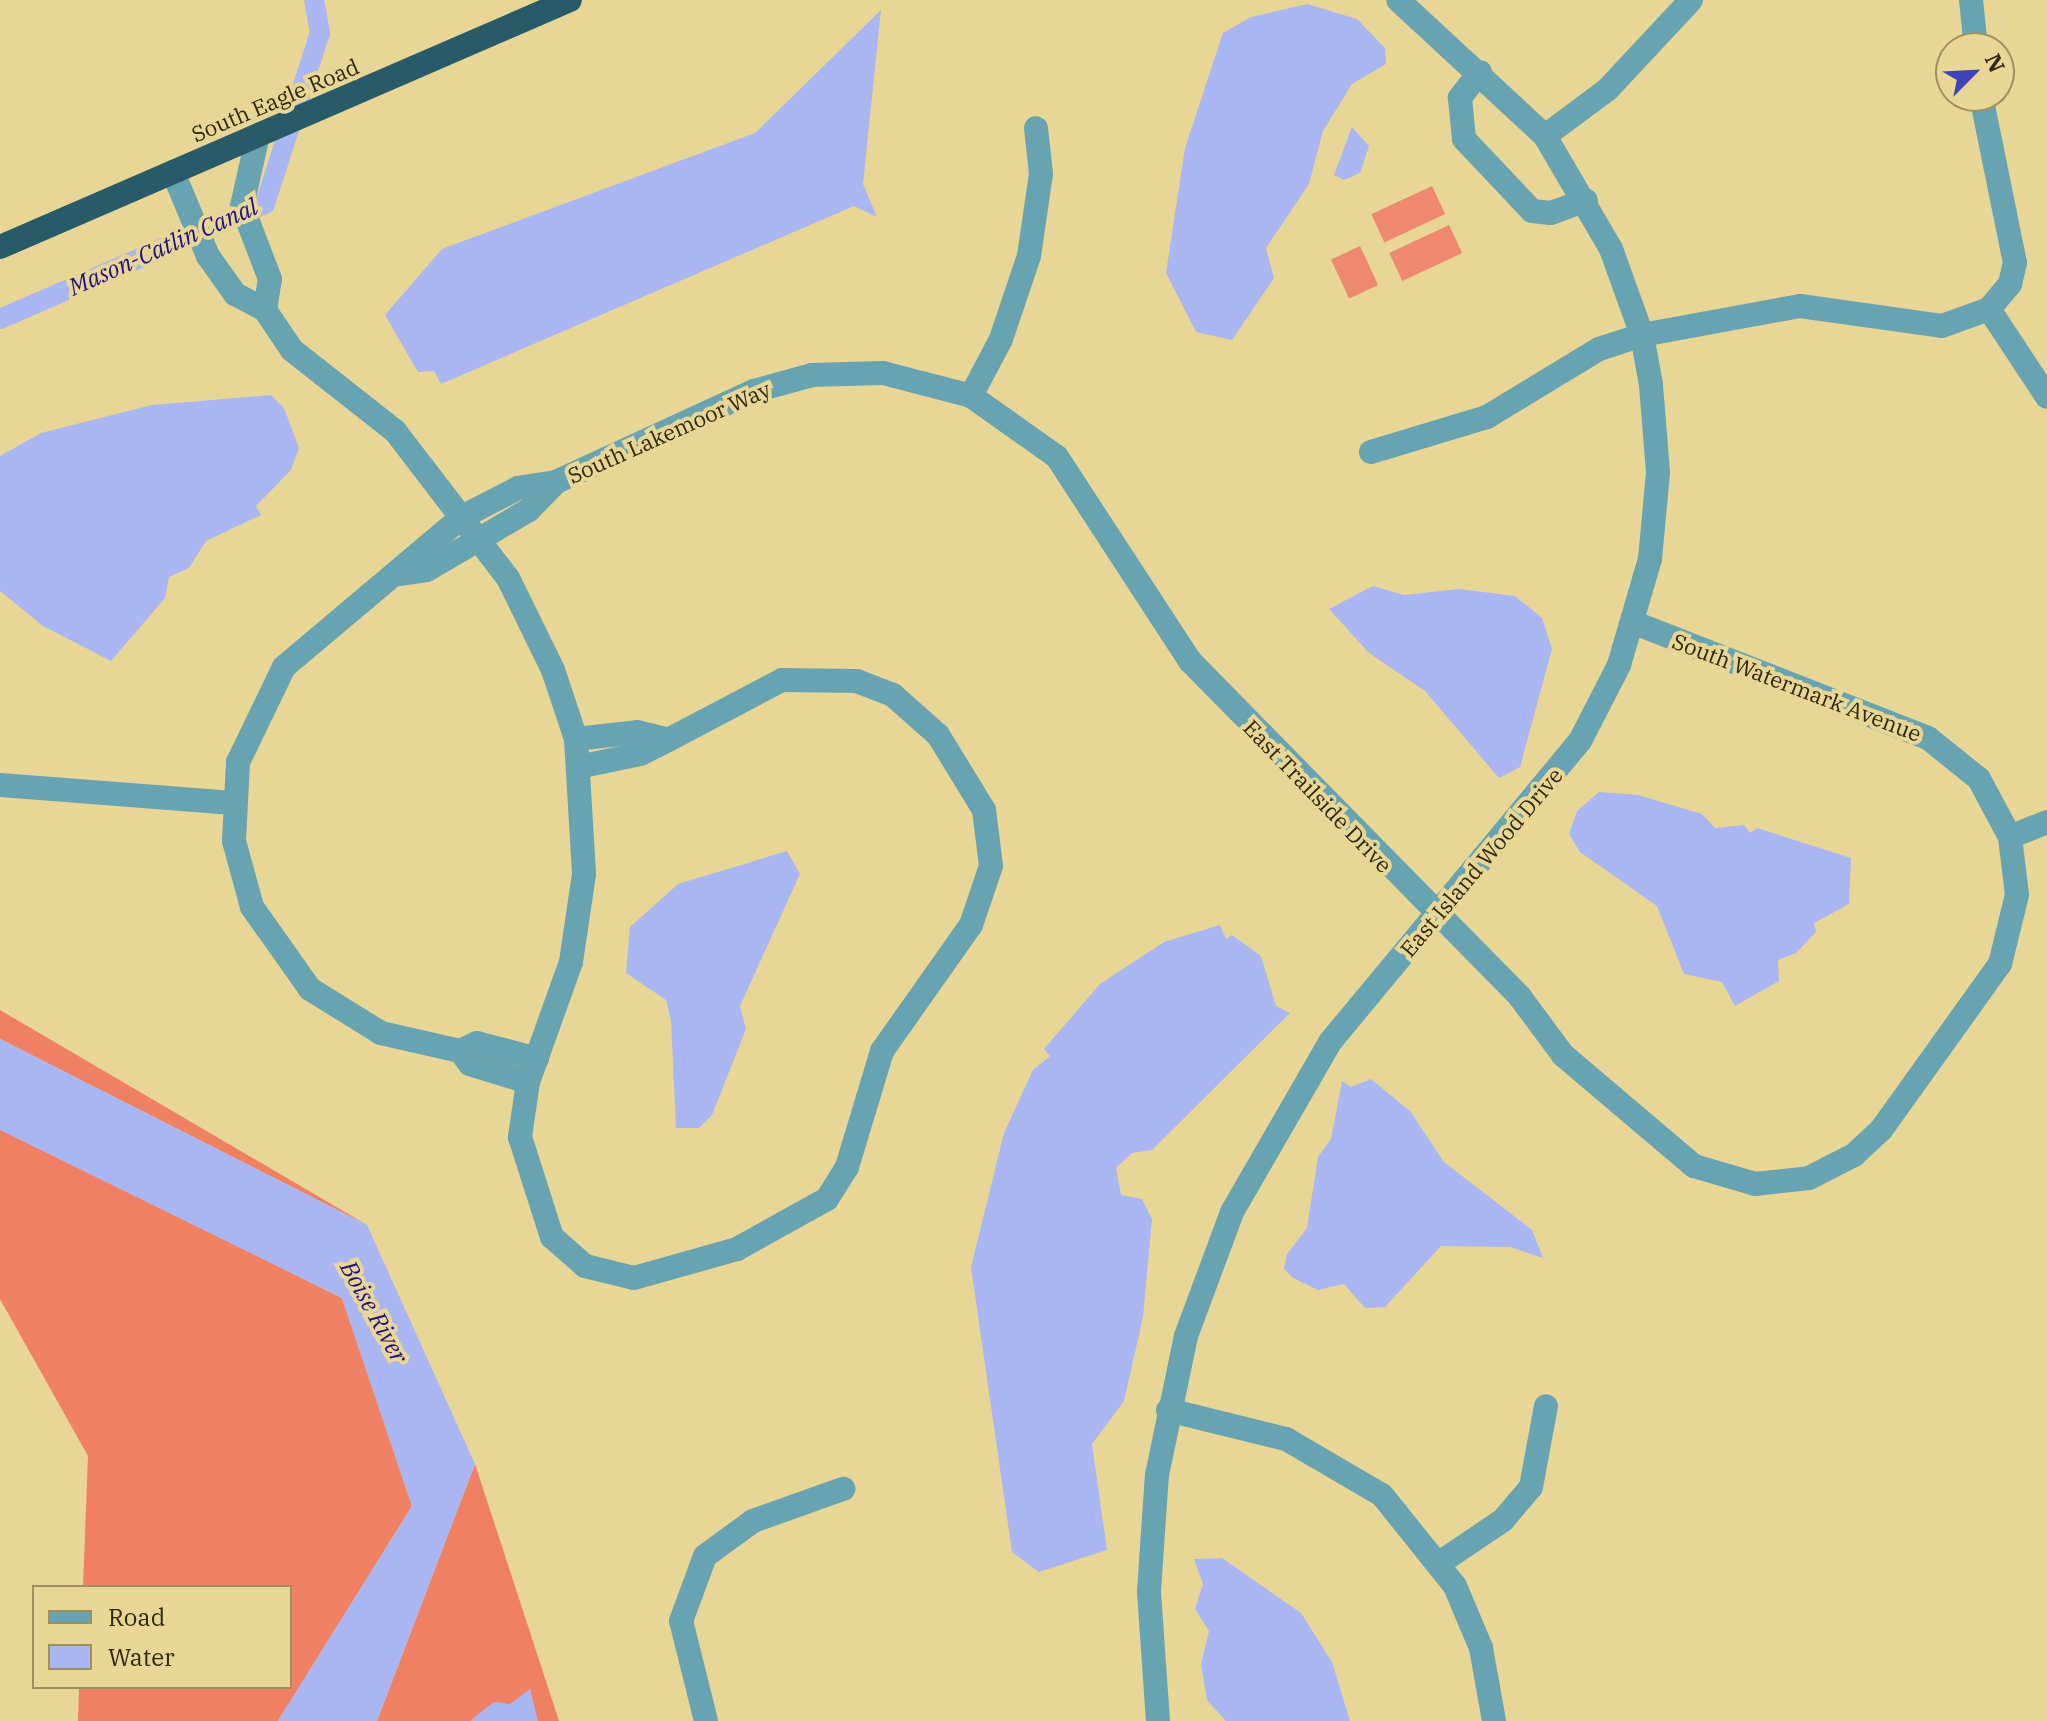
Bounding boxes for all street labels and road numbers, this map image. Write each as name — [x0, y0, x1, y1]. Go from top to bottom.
street label: South Eagle Road — [187, 53, 363, 147]
street label: South Lakemoor Way — [563, 375, 775, 489]
street label: South Watermark Avenue — [1669, 627, 1925, 747]
street label: East Trailside Drive — [1238, 714, 1398, 878]
street label: East Island Wood Drive — [1394, 762, 1568, 962]

